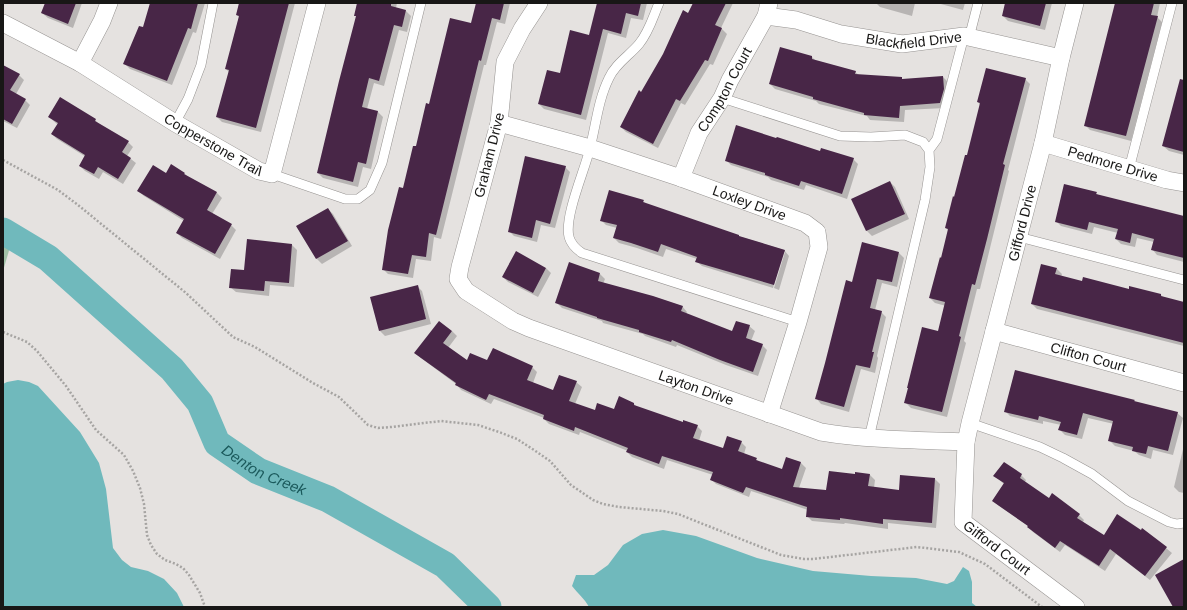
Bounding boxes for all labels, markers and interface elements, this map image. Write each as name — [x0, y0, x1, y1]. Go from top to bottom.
street label: Blackfield Drive — [865, 28, 963, 52]
street label: Compton Court — [694, 44, 755, 135]
street label: Copperstone Trail — [161, 110, 263, 179]
street label: Graham Drive — [471, 111, 507, 199]
street label: Pedmore Drive — [1066, 143, 1160, 185]
street label: Loxley Drive — [710, 182, 789, 224]
street label: Gifford Drive — [1005, 183, 1039, 263]
street label: Clifton Court — [1049, 339, 1128, 375]
street label: Layton Drive — [656, 367, 736, 408]
water label: Denton Creek — [219, 441, 310, 498]
street label: Gifford Court — [960, 517, 1034, 578]

